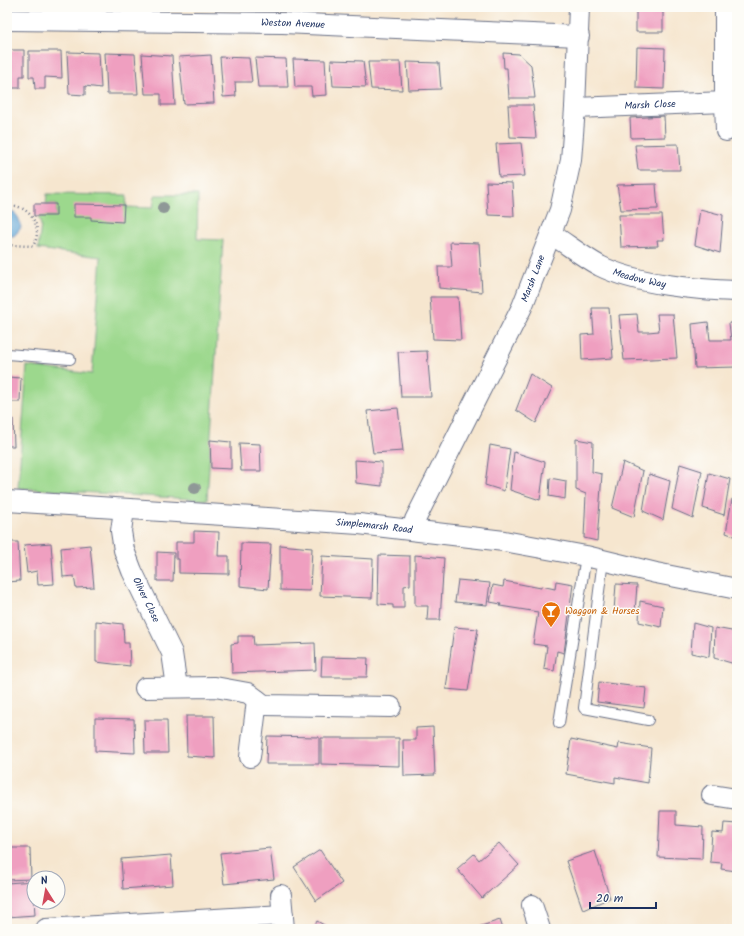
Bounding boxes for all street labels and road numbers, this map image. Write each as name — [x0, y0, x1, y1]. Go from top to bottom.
street label: Weston Avenue — [261, 15, 326, 33]
street label: Marsh Close — [624, 96, 676, 114]
street label: Marsh Lane — [517, 252, 550, 305]
street label: Meadow Way — [610, 264, 668, 293]
street label: Simplemarsh Road — [335, 514, 414, 538]
street label: Oliver Close — [128, 574, 164, 626]

